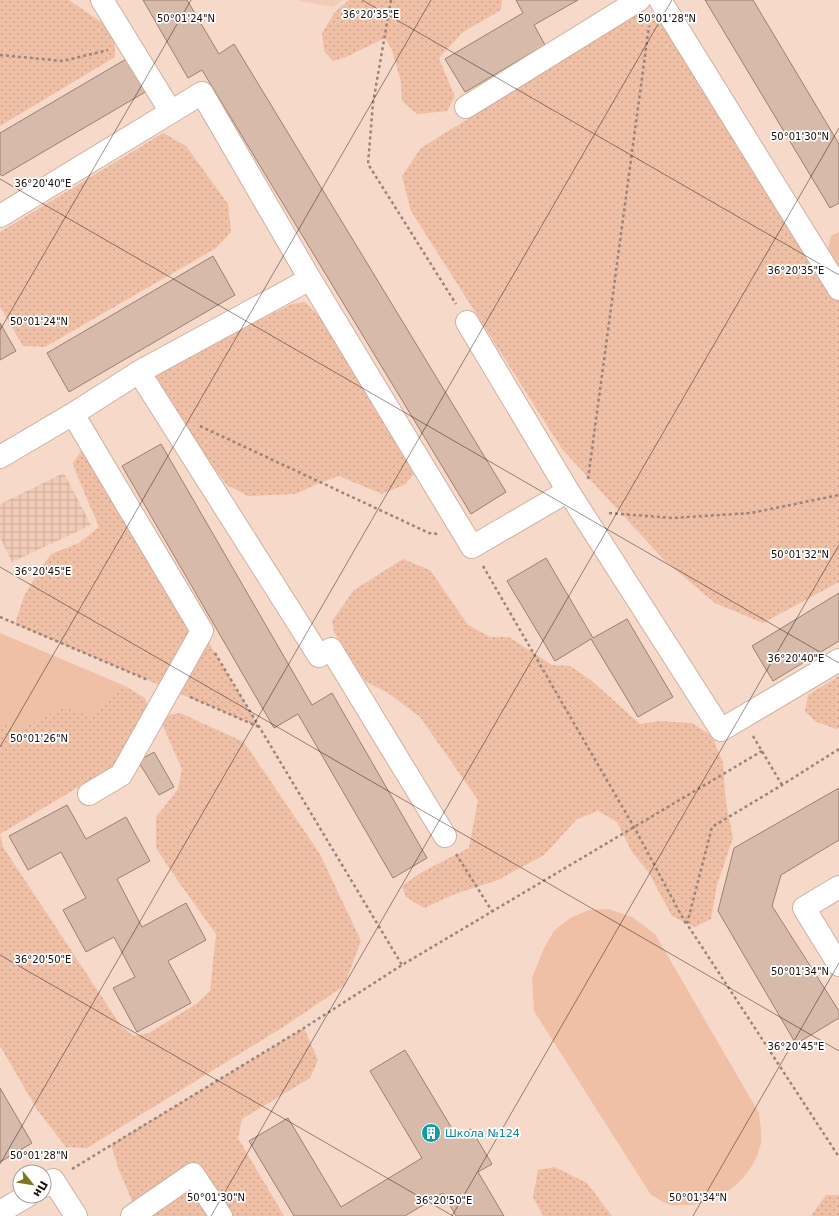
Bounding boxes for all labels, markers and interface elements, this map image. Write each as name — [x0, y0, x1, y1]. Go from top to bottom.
text: 36°20'35"E — [343, 9, 399, 20]
text: 50°01'24"N — [157, 13, 215, 24]
text: 50°01'28"N — [638, 13, 696, 24]
text: 50°01'30"N — [771, 131, 829, 142]
text: 36°20'40"E — [15, 178, 71, 189]
text: 36°20'35"E — [768, 265, 824, 276]
text: 50°01'24"N — [10, 316, 68, 327]
text: 50°01'32"N — [771, 549, 829, 560]
text: 36°20'45"E — [15, 566, 71, 577]
text: 36°20'40"E — [768, 653, 824, 664]
text: 50°01'26"N — [10, 733, 68, 744]
text: 36°20'50"E — [15, 954, 71, 965]
text: 50°01'34"N — [771, 966, 829, 977]
text: 36°20'45"E — [768, 1041, 824, 1052]
building icon: Школа №124 — [420, 1122, 442, 1144]
place label: Школа №124 — [445, 1127, 520, 1140]
text: 50°01'28"N — [10, 1150, 68, 1161]
north arrow — [12, 1164, 52, 1204]
text: Пн — [30, 1178, 50, 1199]
text: 50°01'30"N — [187, 1192, 245, 1203]
text: 50°01'34"N — [669, 1192, 727, 1203]
text: 36°20'50"E — [416, 1195, 472, 1206]

